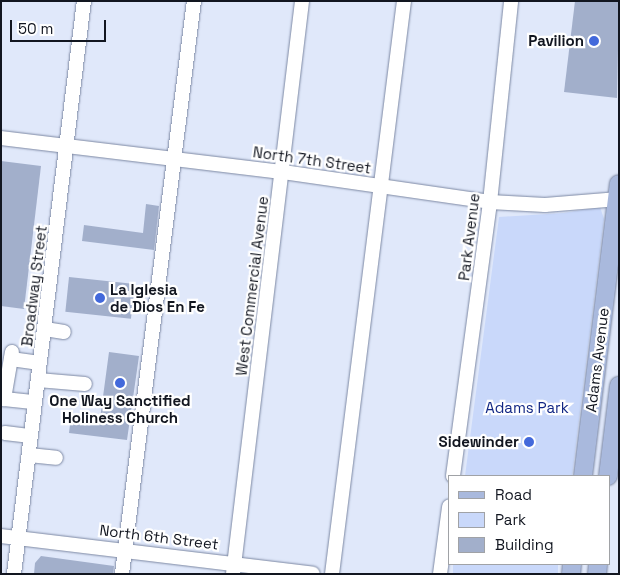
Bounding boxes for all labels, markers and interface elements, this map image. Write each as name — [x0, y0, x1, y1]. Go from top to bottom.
scale bar — [12, 10, 109, 42]
text: 50 m — [18, 19, 53, 38]
place label: Pavilion — [528, 32, 584, 50]
marker: Pavilion — [588, 35, 600, 47]
street label: North 7th Street — [252, 143, 372, 177]
street label: Park Avenue — [455, 192, 483, 282]
street label: West Commercial Avenue — [232, 195, 272, 377]
street label: Broadway Street — [18, 224, 50, 348]
place label: La Iglesia de Dios En Fe — [110, 280, 205, 315]
marker: La Iglesia de Dios En Fe — [94, 292, 106, 304]
street label: Adams Avenue — [582, 307, 612, 413]
marker: One Way Sanctified Holiness Church — [114, 377, 126, 389]
place label: One Way Sanctified Holiness Church — [49, 391, 191, 426]
park label: Adams Park — [485, 399, 569, 417]
place label: Sidewinder — [439, 433, 519, 451]
marker: Sidewinder — [523, 436, 535, 448]
legend — [448, 475, 610, 565]
text: Road — [495, 485, 532, 504]
text: Park — [495, 510, 526, 529]
street label: North 6th Street — [98, 521, 220, 553]
text: Building — [495, 535, 554, 554]

